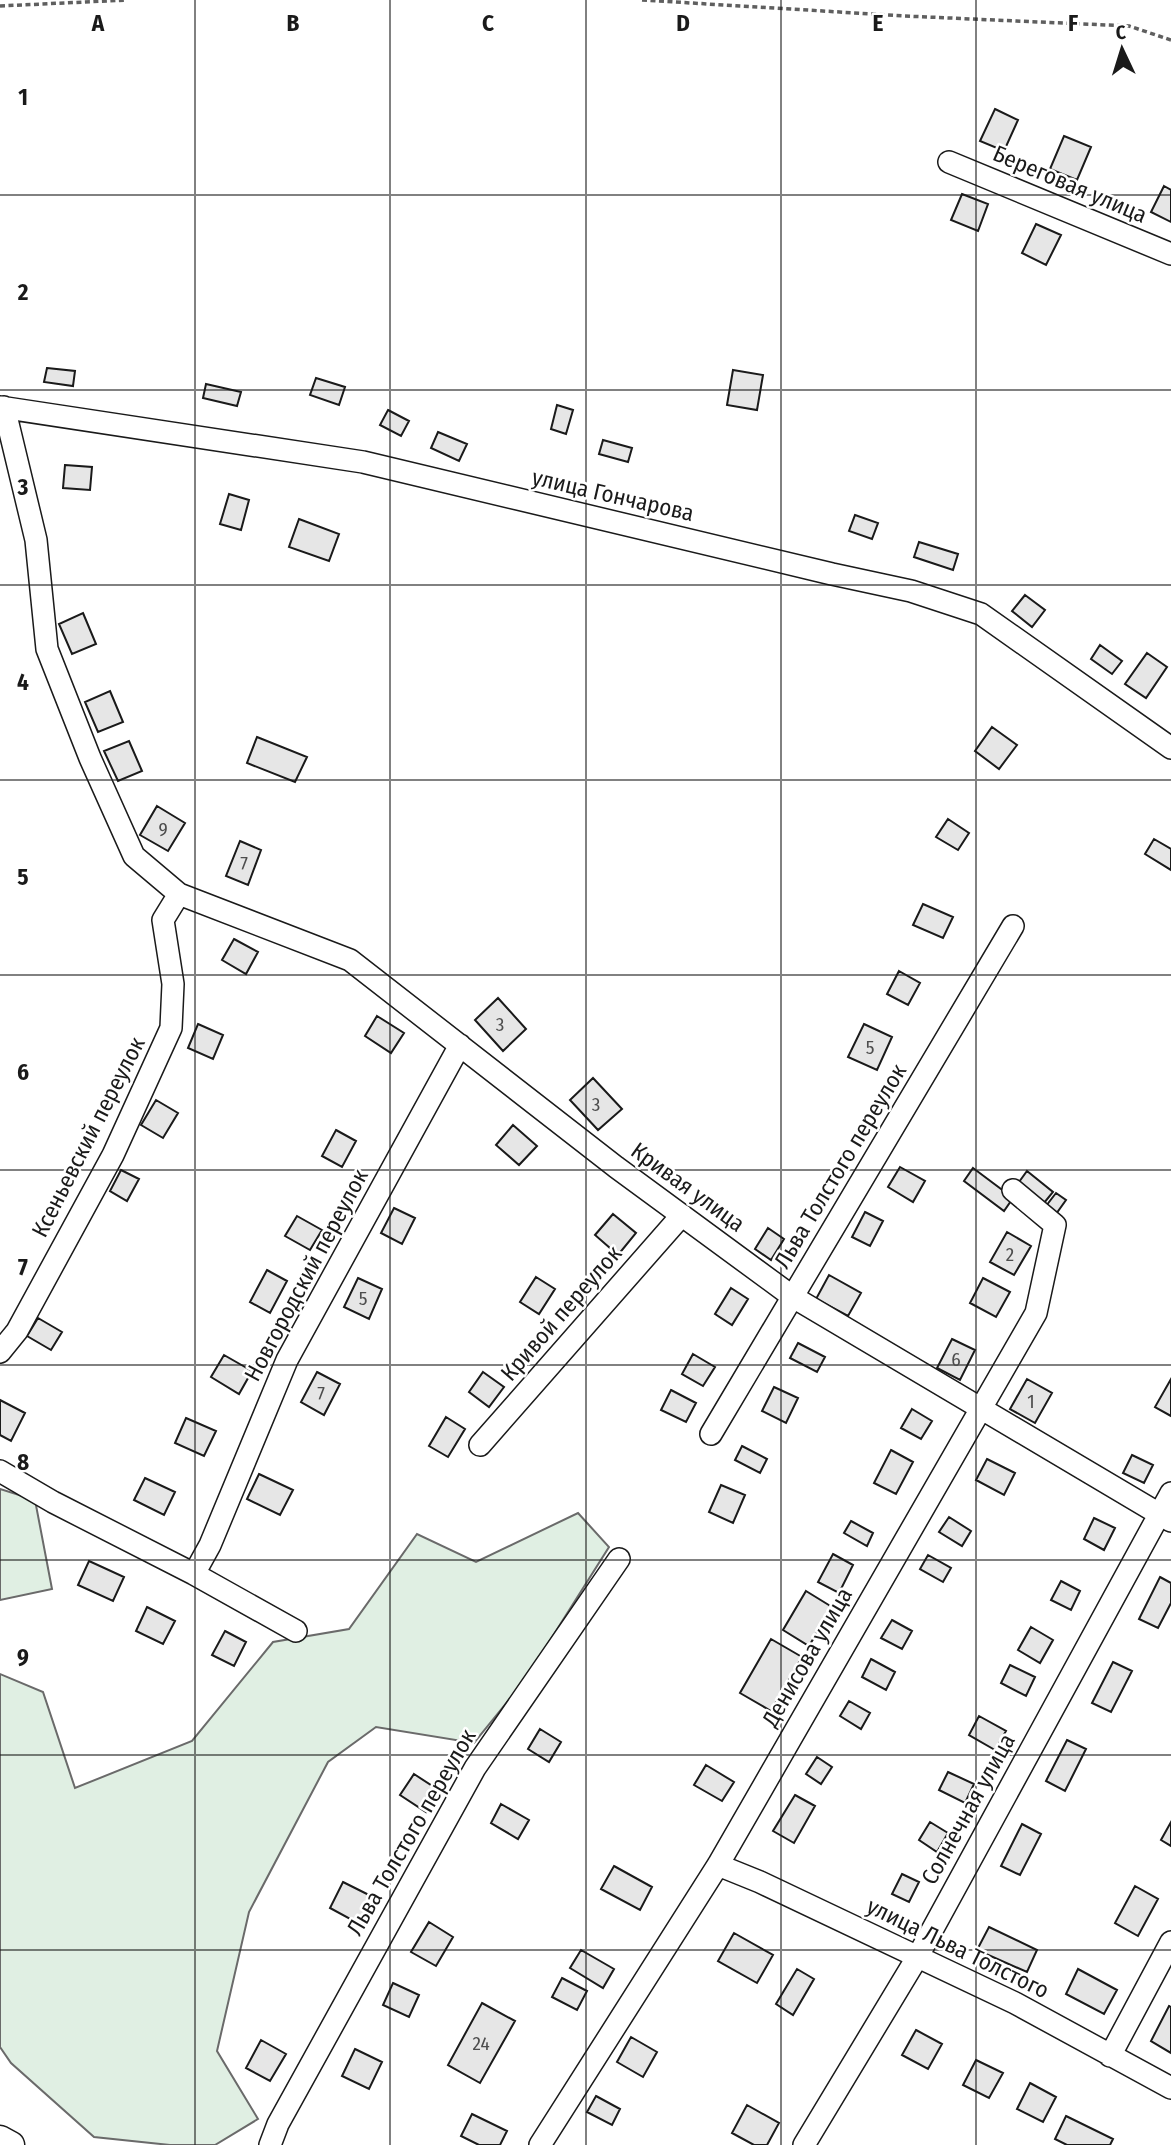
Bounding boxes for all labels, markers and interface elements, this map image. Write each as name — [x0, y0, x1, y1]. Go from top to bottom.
text: A — [91, 9, 105, 37]
text: B — [287, 9, 300, 37]
text: C — [482, 9, 494, 37]
text: D — [676, 9, 690, 37]
text: E — [873, 9, 884, 37]
text: F — [1068, 9, 1078, 37]
north arrow — [1087, 14, 1157, 84]
text: С — [1115, 21, 1127, 44]
text: 1 — [18, 83, 28, 111]
street label: Береговая улица — [989, 139, 1151, 229]
text: 2 — [17, 278, 29, 306]
street label: улица Гончарова — [529, 463, 697, 527]
text: 3 — [17, 473, 29, 501]
text: 4 — [17, 668, 29, 696]
house number: 9 — [158, 818, 168, 841]
house number: 7 — [240, 852, 248, 875]
text: 5 — [17, 863, 29, 891]
house number: 3 — [496, 1013, 504, 1036]
street label: Ксеньевский переулок — [25, 1032, 151, 1242]
house number: 5 — [866, 1036, 874, 1059]
text: 6 — [17, 1058, 29, 1086]
street label: Льва Толстого переулок — [768, 1059, 912, 1273]
house number: 3 — [592, 1093, 600, 1116]
street label: Кривая улица — [626, 1136, 750, 1238]
street label: Новгородский переулок — [238, 1164, 374, 1386]
street label: Кривой переулок — [495, 1240, 627, 1386]
house number: 2 — [1006, 1243, 1014, 1266]
text: 7 — [18, 1253, 28, 1281]
house number: 5 — [359, 1287, 367, 1310]
house number: 6 — [951, 1348, 961, 1371]
house number: 7 — [317, 1382, 325, 1405]
house number: 1 — [1027, 1390, 1035, 1413]
text: 8 — [17, 1448, 29, 1476]
street label: Денисова улица — [755, 1582, 858, 1732]
text: 9 — [17, 1643, 29, 1671]
street label: Льва Толстого переулок — [340, 1724, 482, 1940]
street label: Солнечная улица — [915, 1729, 1021, 1889]
street label: улица Льва Толстого — [862, 1892, 1054, 2004]
house number: 24 — [472, 2032, 490, 2055]

